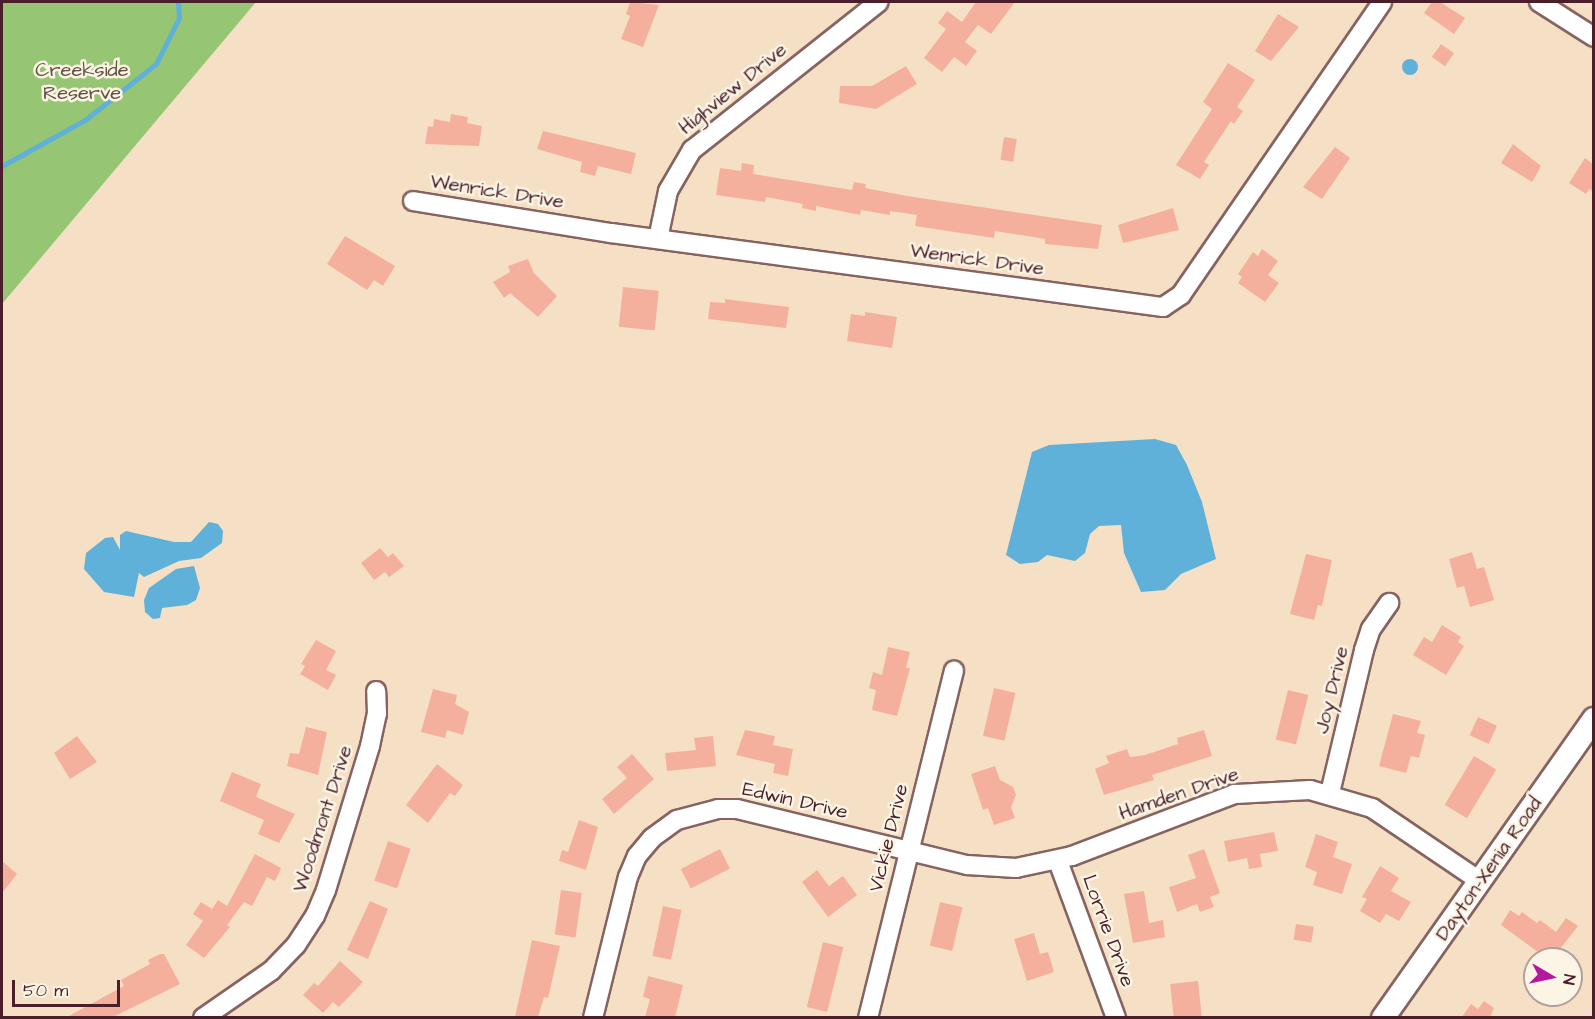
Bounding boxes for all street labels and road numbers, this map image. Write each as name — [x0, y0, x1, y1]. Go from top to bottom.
street label: Highview Drive — [674, 38, 792, 140]
street label: Wenrick Drive — [429, 170, 565, 214]
street label: Wenrick Drive — [909, 239, 1045, 281]
street label: Joy Drive — [1310, 644, 1354, 736]
street label: Woodmont Drive — [288, 743, 358, 895]
street label: Hamden Drive — [1116, 762, 1242, 826]
street label: Edwin Drive — [740, 777, 850, 825]
street label: Vickie Drive — [864, 781, 914, 895]
street label: Dayton-Xenia Road — [1431, 793, 1547, 945]
street label: Lorrie Drive — [1077, 872, 1139, 990]

